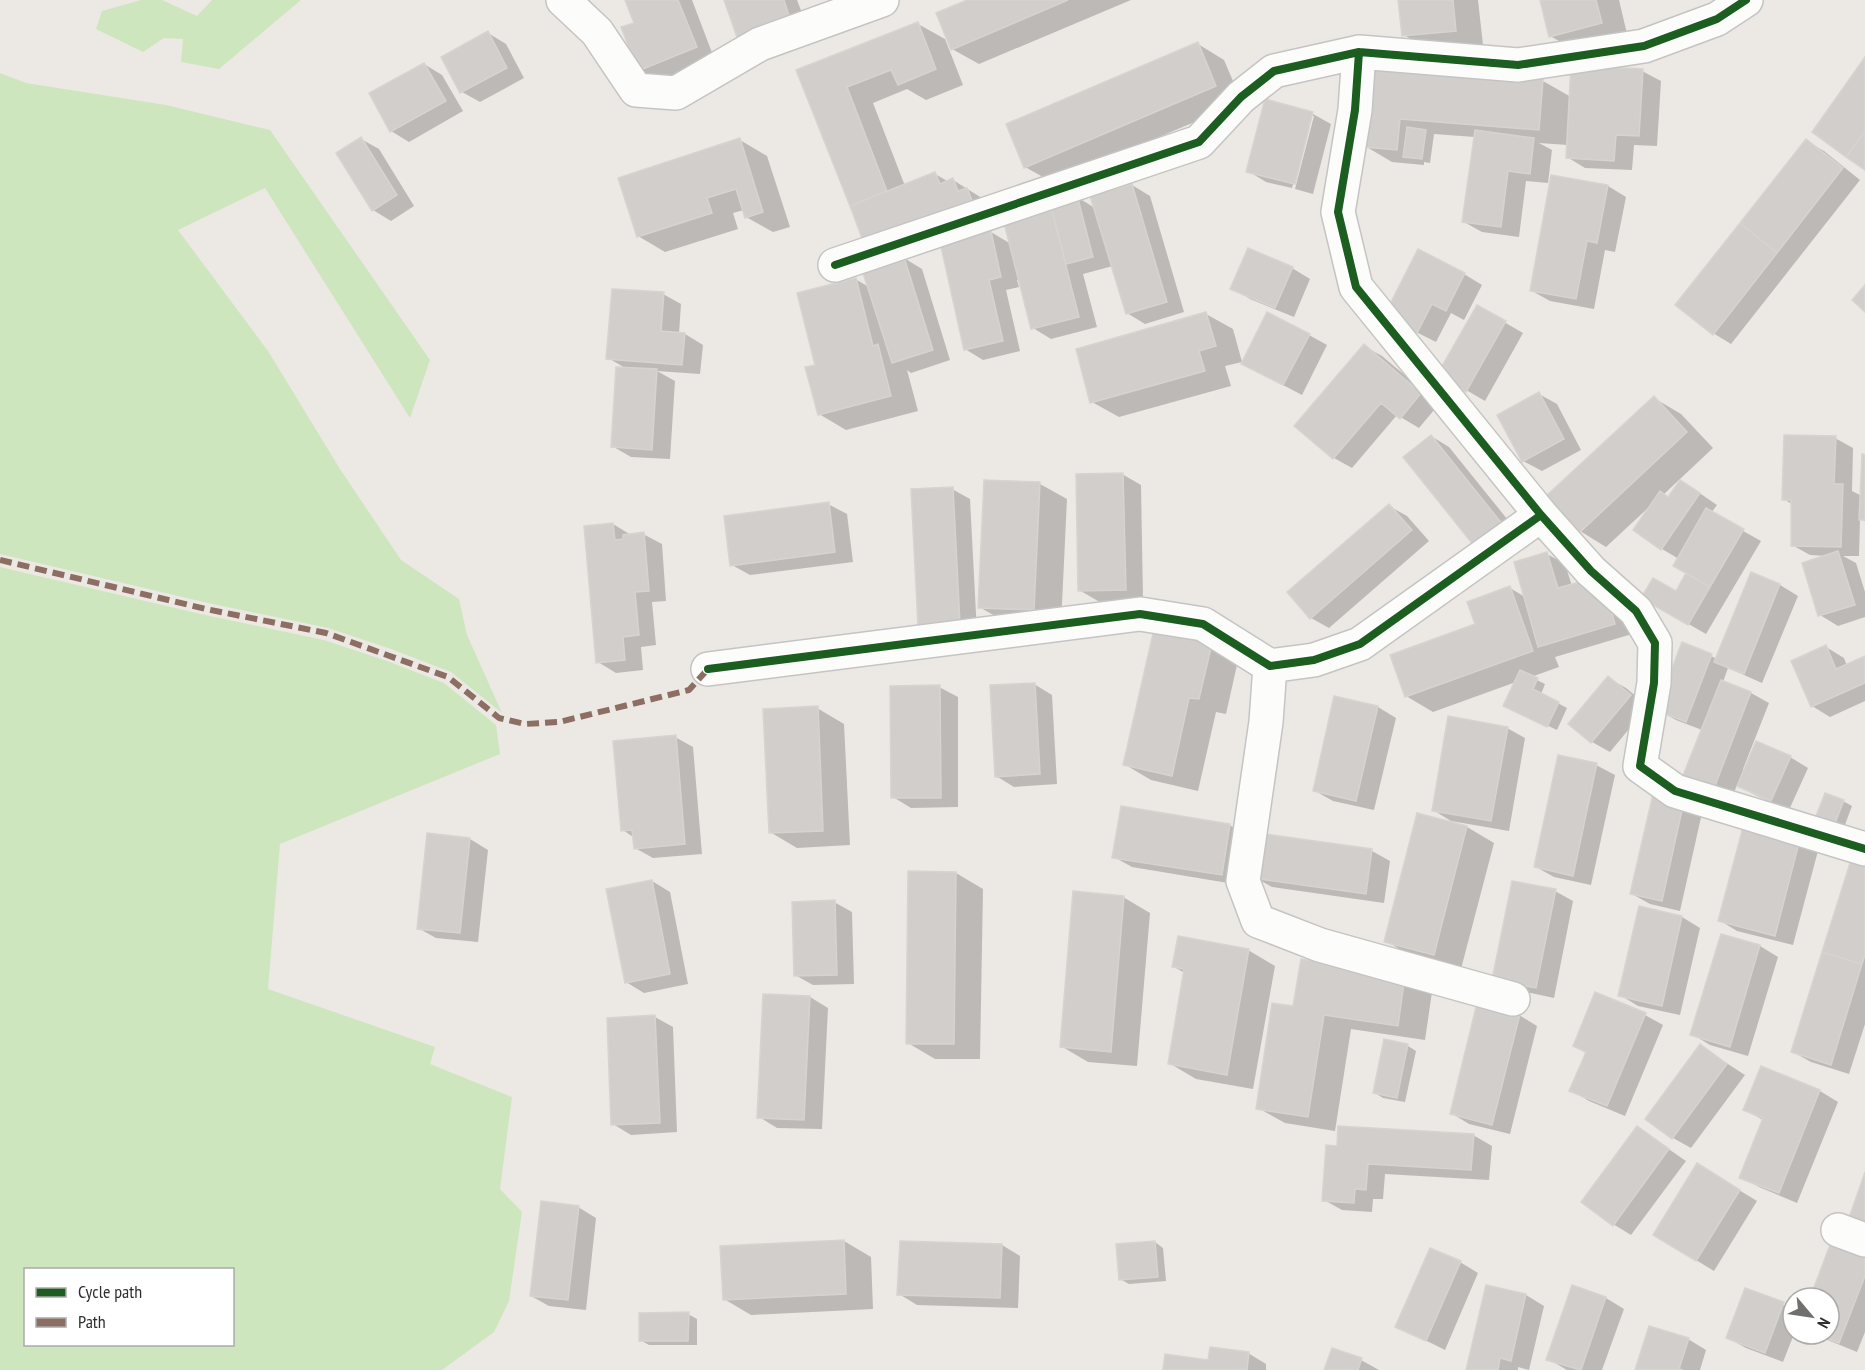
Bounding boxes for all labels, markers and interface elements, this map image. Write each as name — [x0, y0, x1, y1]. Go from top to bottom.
legend — [24, 1268, 234, 1346]
text: Cycle path — [78, 1280, 142, 1303]
north arrow — [1781, 1286, 1841, 1346]
text: Path — [78, 1310, 106, 1333]
text: N — [1813, 1315, 1835, 1332]

